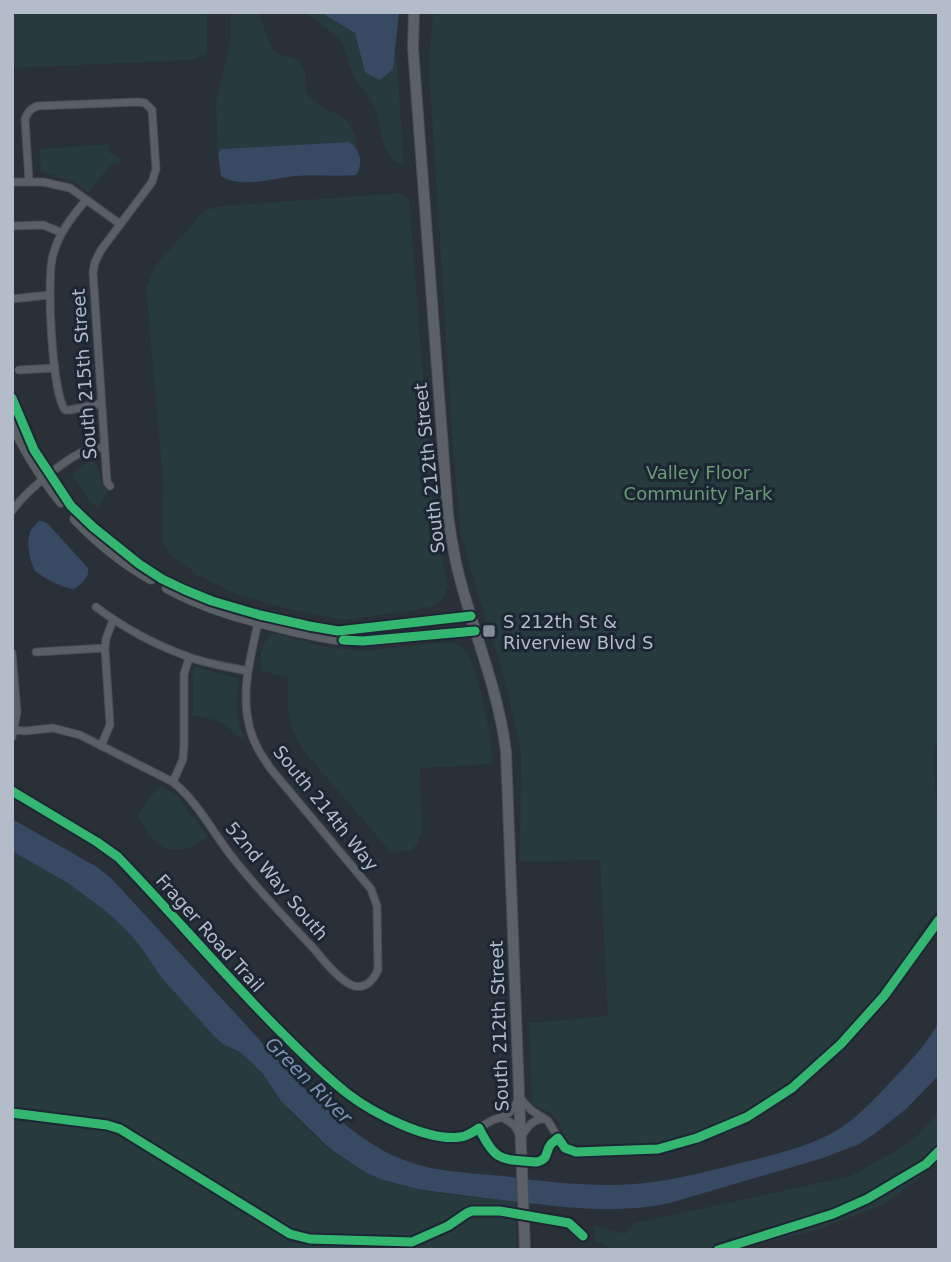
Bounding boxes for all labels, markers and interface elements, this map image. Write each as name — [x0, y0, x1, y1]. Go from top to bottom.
street label: South 215th Street — [68, 288, 100, 460]
street label: South 212th Street — [410, 382, 448, 554]
park label: Valley Floor Community Park — [624, 462, 773, 504]
place label: S 212th St & Riverview Blvd S — [503, 611, 653, 653]
marker: S 212th St & Riverview Blvd S — [481, 623, 497, 639]
street label: South 214th Way — [269, 741, 383, 875]
street label: 52nd Way South — [221, 818, 333, 944]
street label: Frager Road Trail — [152, 870, 268, 996]
street label: South 212th Street — [486, 940, 512, 1112]
water label: Green River — [261, 1032, 358, 1129]

